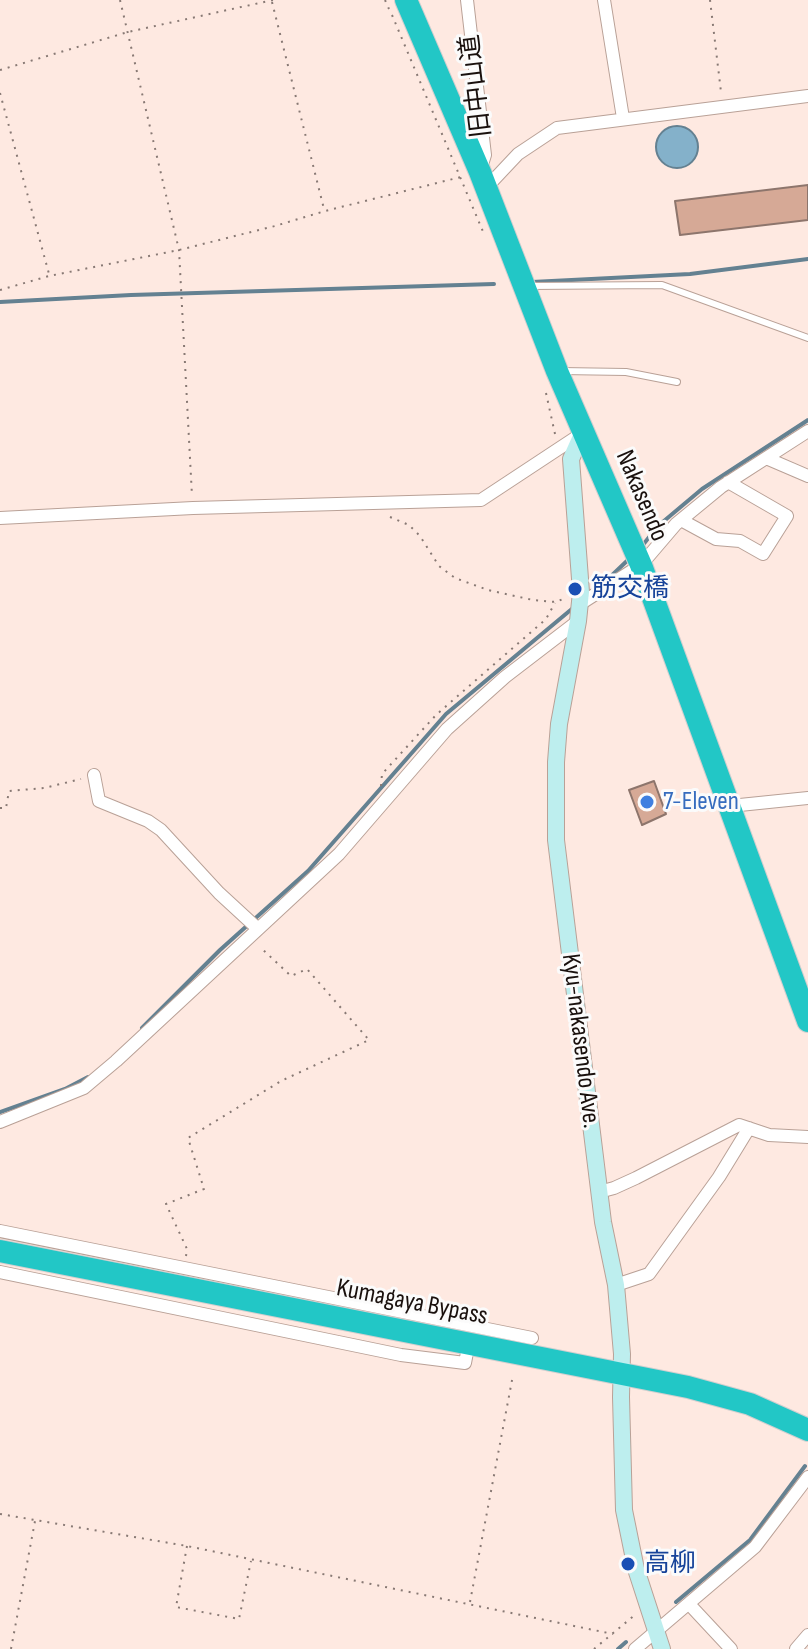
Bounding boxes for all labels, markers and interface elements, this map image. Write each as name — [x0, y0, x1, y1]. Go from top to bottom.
street label: 旧中山道 — [455, 32, 499, 140]
street label: Nakasendo — [608, 446, 674, 546]
place label: 筋交橋 — [591, 573, 669, 605]
marker: 筋交橋 — [566, 580, 584, 598]
place label: 7-Eleven — [663, 786, 739, 818]
marker: 7-Eleven — [638, 793, 656, 811]
street label: Kyu-nakasendo Ave. — [554, 952, 606, 1130]
street label: Kumagaya Bypass — [334, 1273, 490, 1333]
place label: 高柳 — [644, 1548, 696, 1580]
marker: 高柳 — [619, 1555, 637, 1573]

